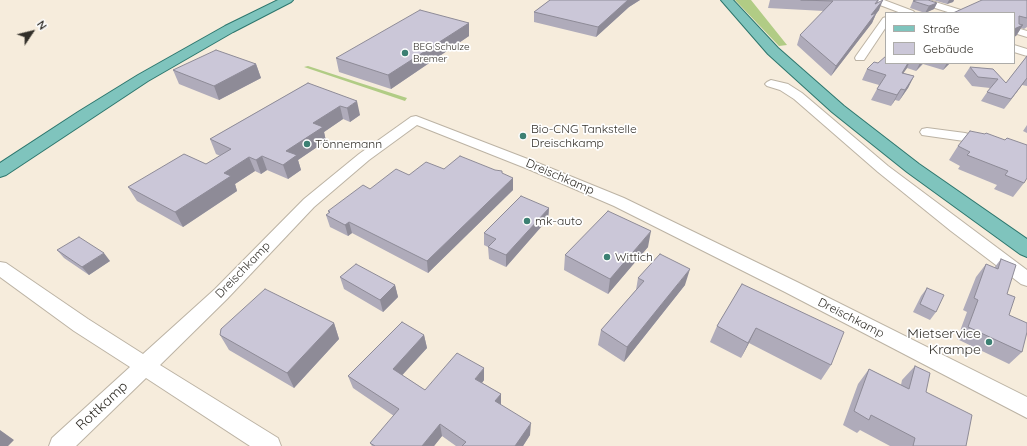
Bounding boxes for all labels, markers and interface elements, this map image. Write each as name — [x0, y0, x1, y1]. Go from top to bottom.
north arrow — [12, 12, 52, 52]
legend — [885, 12, 1015, 64]
text: N — [34, 18, 50, 32]
text: Straße — [923, 21, 960, 36]
place label: BEG Schulze Bremer — [413, 41, 470, 64]
text: Gebäude — [923, 41, 973, 56]
marker: BEG Schulze Bremer — [400, 48, 410, 58]
place label: Bio-CNG Tankstelle Dreischkamp — [531, 122, 637, 150]
marker: Bio-CNG Tankstelle Dreischkamp — [518, 131, 528, 141]
place label: Tönnemann — [315, 137, 382, 151]
marker: Tönnemann — [302, 139, 312, 149]
street label: Dreischkamp — [524, 156, 596, 198]
place label: mk-auto — [535, 214, 582, 228]
marker: mk-auto — [522, 216, 532, 226]
street label: Dreischkamp — [213, 239, 273, 301]
place label: Wittich — [615, 250, 653, 264]
marker: Wittich — [602, 252, 612, 262]
street label: Dreischkamp — [815, 295, 887, 341]
place label: Mietservice Krampe — [907, 326, 981, 358]
marker: Mietservice Krampe — [984, 337, 994, 347]
street label: Rottkamp — [73, 378, 131, 434]

